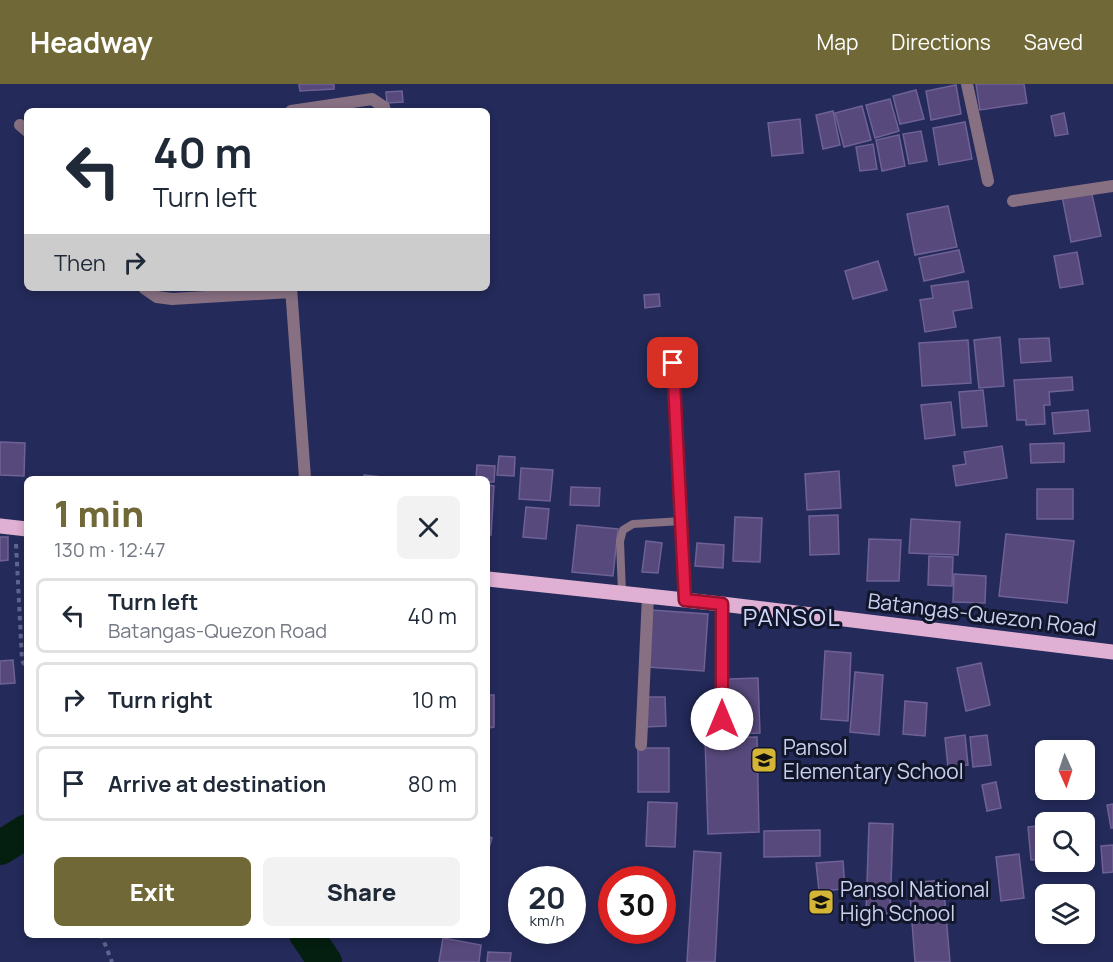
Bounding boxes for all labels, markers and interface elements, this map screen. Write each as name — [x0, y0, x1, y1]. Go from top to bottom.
text: Headway — [30, 23, 153, 61]
text: Map — [817, 28, 858, 56]
text: Directions — [891, 28, 991, 56]
text: Saved — [1024, 28, 1083, 56]
text: 40 m — [153, 123, 252, 181]
icon: left — [54, 132, 132, 210]
text: Turn left — [153, 178, 257, 215]
icon: right — [118, 246, 151, 279]
text: Then — [54, 248, 106, 278]
pin — [647, 337, 698, 388]
icon: arrive — [656, 346, 689, 379]
text: 1 min — [54, 489, 144, 538]
button: close — [397, 496, 460, 559]
text: 130 m · 12:47 — [54, 536, 166, 563]
street label: Batangas-Quezon Road — [866, 586, 1098, 642]
text: Turn left — [108, 587, 198, 617]
icon: left — [57, 599, 90, 632]
district label: PANSOL — [743, 600, 841, 633]
text: 40 m — [408, 601, 457, 631]
text: Batangas-Quezon Road — [108, 617, 327, 644]
icon: right — [57, 683, 90, 716]
text: Turn right — [108, 685, 213, 715]
text: 10 m — [412, 685, 457, 715]
position arrow — [690, 687, 754, 751]
place label: Pansol Elementary School — [783, 733, 964, 785]
north arrow — [1035, 740, 1095, 800]
map controls — [1035, 740, 1095, 944]
school or university icon: Pansol Elementary School — [749, 745, 779, 775]
icon: arrive — [57, 767, 90, 800]
text: Arrive at destination — [108, 769, 326, 799]
text: 80 m — [408, 769, 457, 799]
button: search — [1035, 812, 1095, 872]
button: Exit — [54, 857, 251, 926]
button: Share — [263, 857, 460, 926]
speed limit sign: 30 — [598, 866, 676, 944]
place label: Pansol National High School — [840, 875, 990, 927]
text: 20 — [528, 877, 566, 918]
button: layers — [1035, 884, 1095, 944]
school or university icon: Pansol National High School — [806, 887, 836, 917]
text: km/h — [530, 910, 564, 931]

